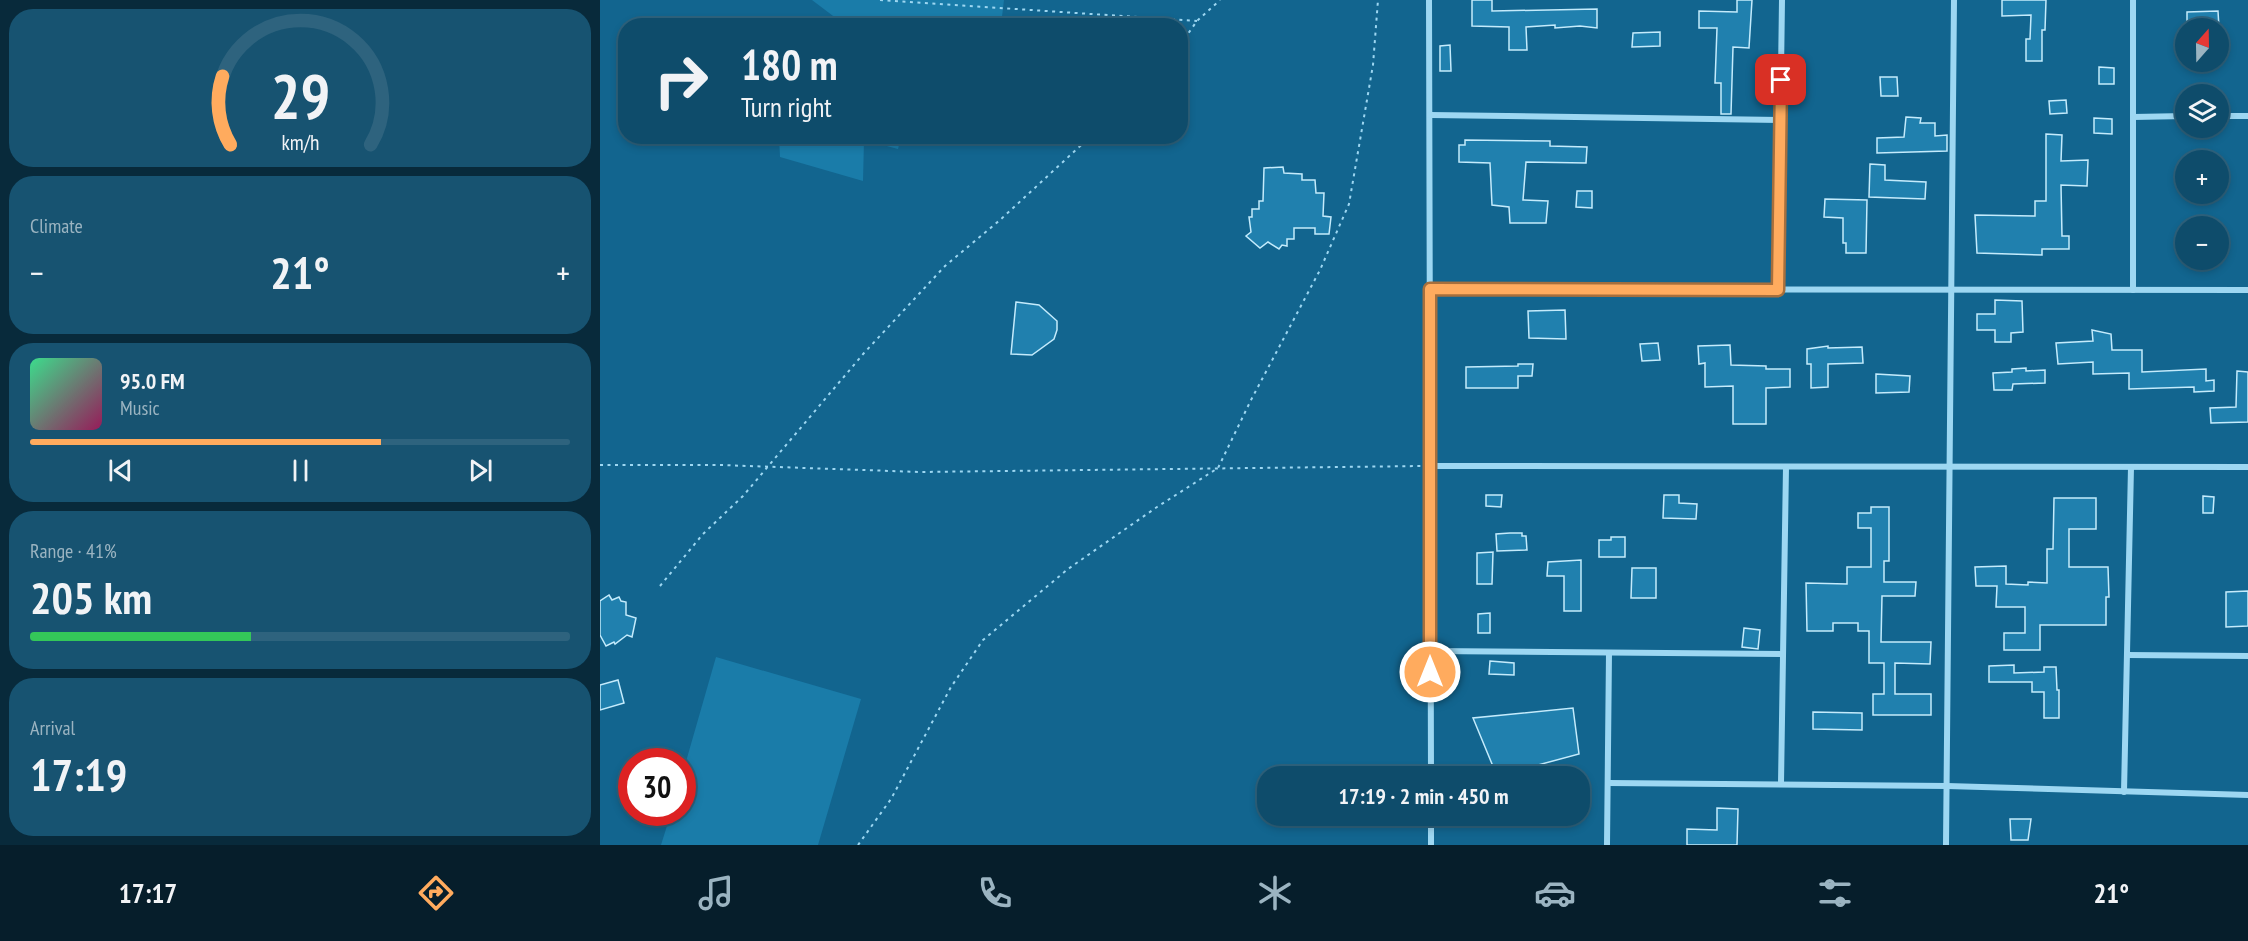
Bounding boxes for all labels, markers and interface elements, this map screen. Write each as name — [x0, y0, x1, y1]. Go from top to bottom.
north arrow — [2175, 18, 2229, 72]
map controls — [2175, 18, 2229, 270]
text: 180 m — [741, 37, 838, 92]
icon: right — [642, 42, 720, 120]
pin — [1755, 54, 1806, 105]
text: 29 — [270, 55, 330, 136]
icon: arrive — [1764, 63, 1797, 96]
button: layers — [2175, 84, 2229, 138]
text: Turn right — [741, 90, 832, 124]
text: km/h — [281, 128, 319, 156]
button: + — [2175, 150, 2229, 204]
text: Climate — [30, 213, 83, 239]
button: − — [2175, 216, 2229, 270]
text: 21° — [270, 243, 330, 301]
text: − — [30, 251, 44, 294]
text: + — [556, 251, 570, 294]
text: 95.0 FM — [120, 367, 185, 395]
text: Music — [120, 395, 160, 421]
icon: previous — [104, 454, 137, 487]
icon: pause — [284, 454, 317, 487]
icon: next — [464, 454, 497, 487]
text: Range · 41% — [30, 538, 117, 564]
text: 205 km — [30, 568, 152, 626]
position arrow — [1398, 640, 1462, 704]
text: Arrival — [30, 715, 75, 741]
text: 17:19 — [30, 745, 127, 803]
speed limit sign: 30 — [618, 748, 696, 826]
text: 17:19 · 2 min · 450 m — [1338, 782, 1509, 810]
icon: directions — [415, 872, 457, 914]
icon: music — [695, 872, 737, 914]
icon: phone — [974, 872, 1016, 914]
icon: climate — [1254, 872, 1296, 914]
icon: car — [1534, 872, 1576, 914]
icon: filters — [1814, 872, 1856, 914]
text: 17:17 — [119, 876, 177, 910]
text: 21° — [2093, 876, 2129, 910]

